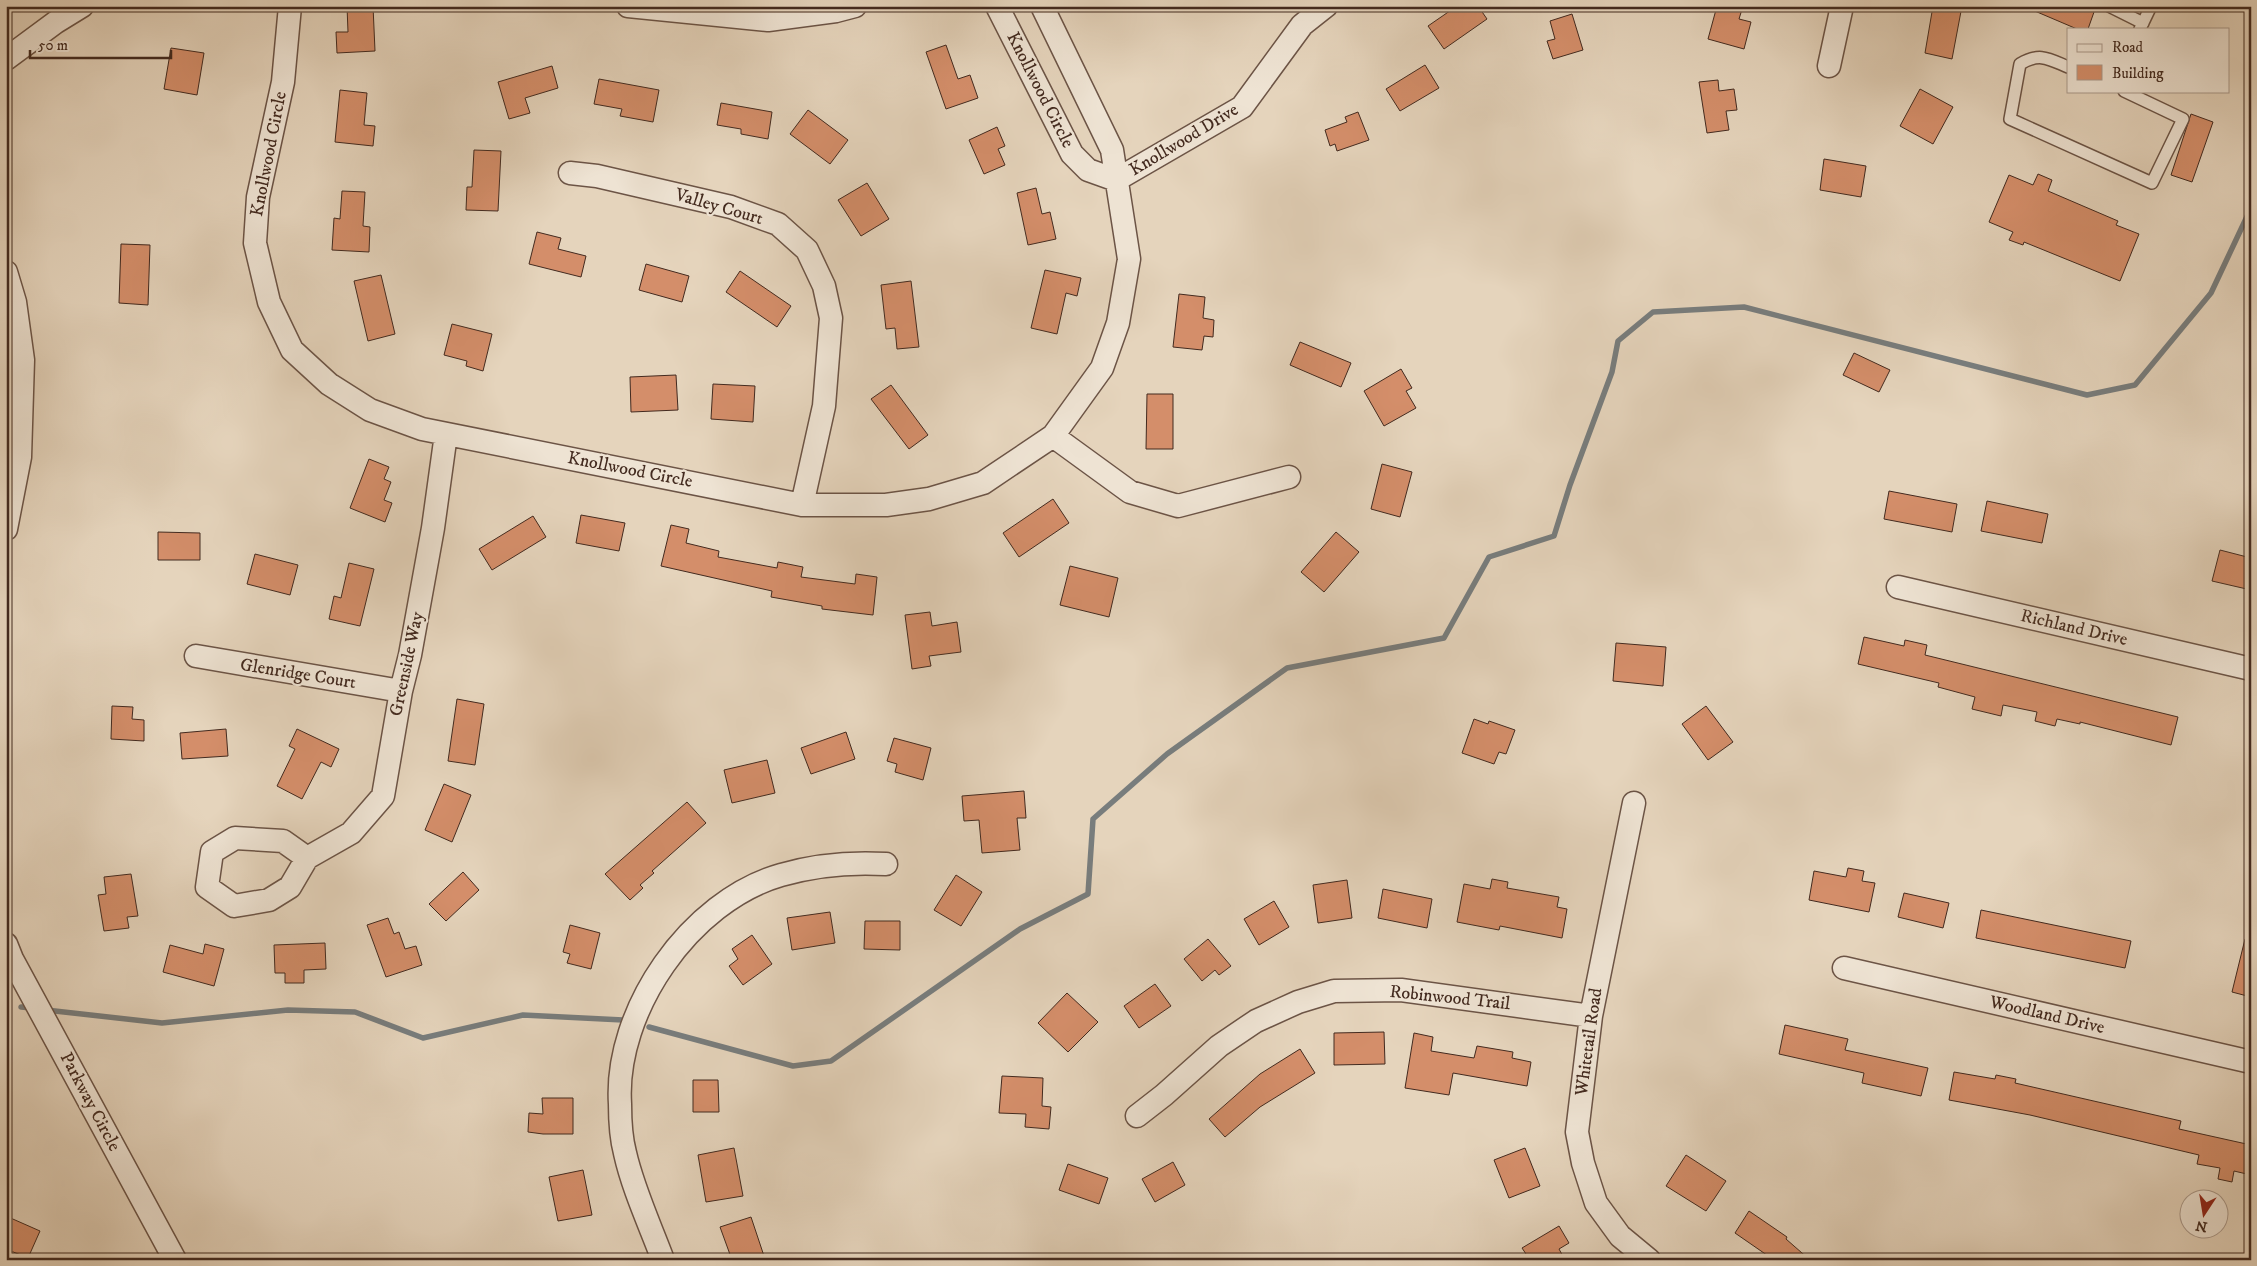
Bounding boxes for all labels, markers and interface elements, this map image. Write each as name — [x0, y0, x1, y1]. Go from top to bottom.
scale bar — [30, 28, 171, 60]
street label: Knollwood Circle — [1001, 28, 1079, 152]
legend — [2067, 28, 2230, 92]
text: 50 m — [38, 36, 68, 55]
text: Road — [2112, 38, 2144, 57]
text: Building — [2112, 64, 2164, 83]
street label: Knollwood Circle — [246, 90, 292, 218]
street label: Knollwood Drive — [1126, 99, 1242, 181]
street label: Valley Court — [672, 184, 766, 230]
street label: Knollwood Circle — [566, 447, 694, 493]
street label: Richland Drive — [2018, 605, 2130, 651]
street label: Greenside Way — [385, 609, 429, 718]
street label: Glenridge Court — [238, 654, 358, 694]
street label: Robinwood Trail — [1389, 981, 1512, 1015]
street label: Whitetail Road — [1570, 987, 1607, 1098]
street label: Woodland Drive — [1986, 991, 2107, 1039]
street label: Parkway Circle — [55, 1049, 125, 1155]
north arrow — [2180, 1188, 2230, 1238]
text: N — [2194, 1216, 2209, 1236]

